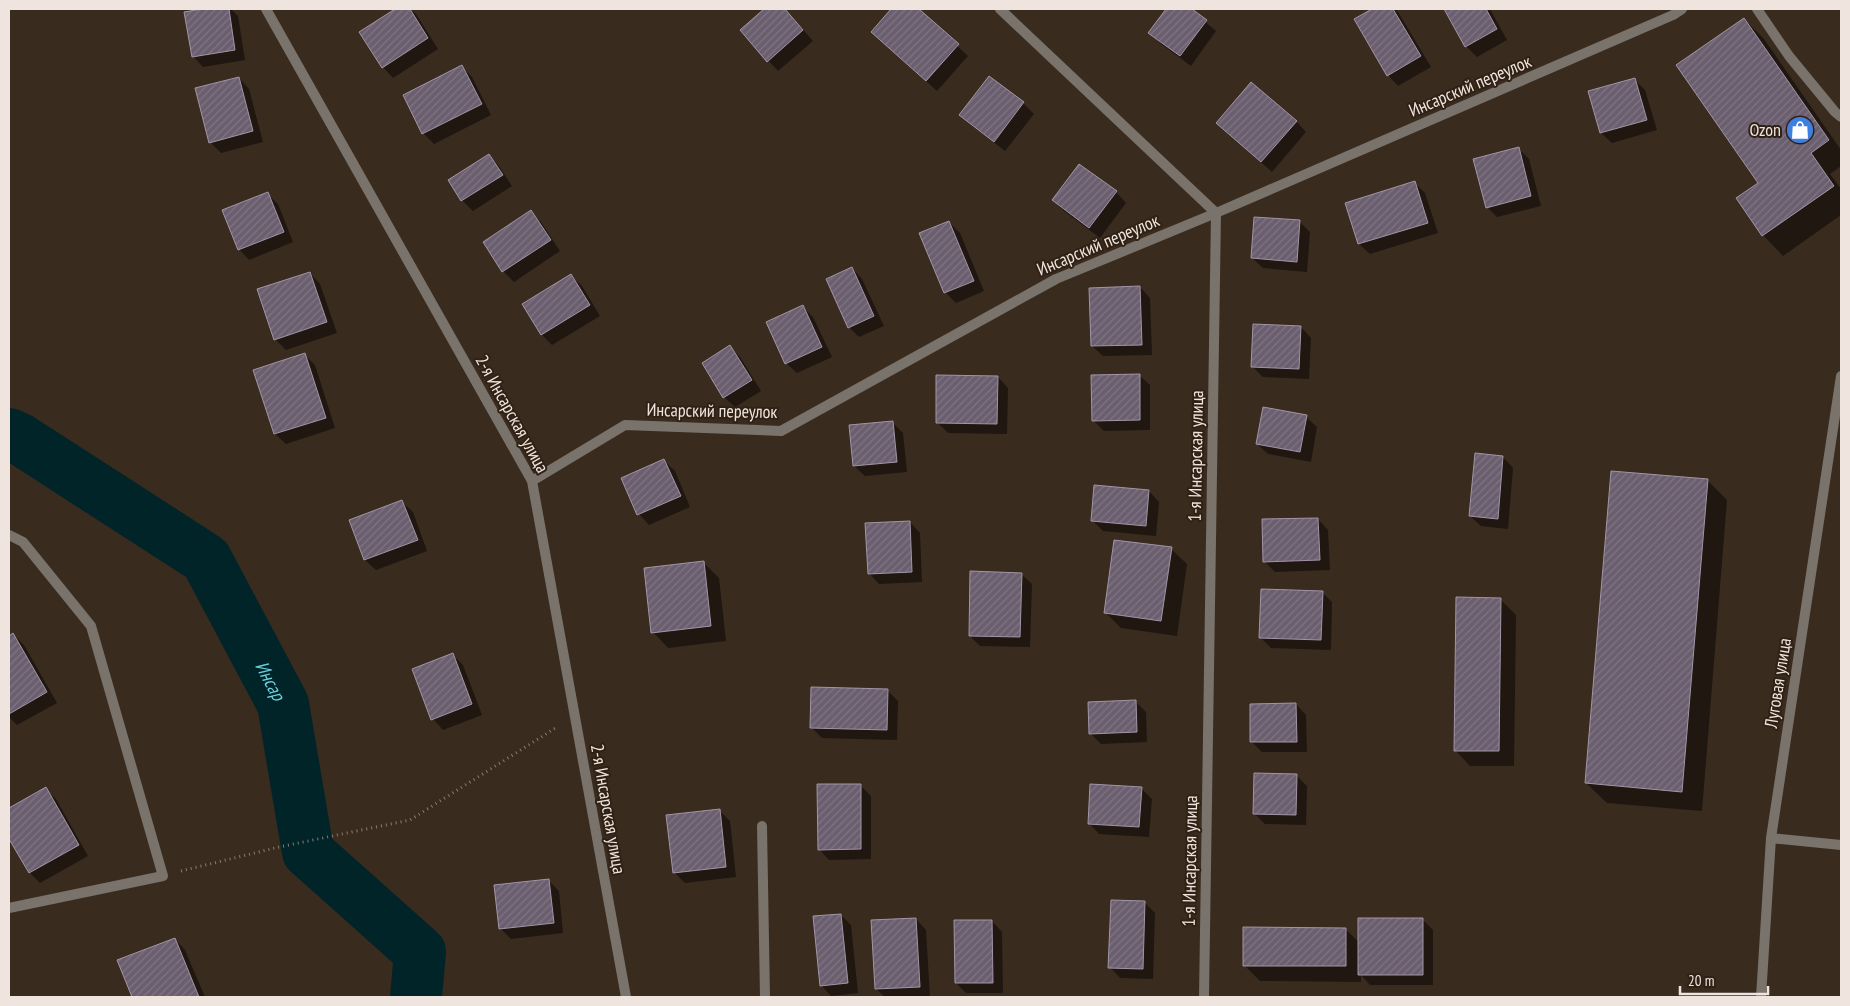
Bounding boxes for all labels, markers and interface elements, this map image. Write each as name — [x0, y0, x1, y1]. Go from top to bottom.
street label: Инсарский переулок — [1405, 49, 1535, 122]
shop icon: Ozon — [1785, 115, 1815, 145]
place label: Ozon — [1749, 118, 1781, 141]
street label: Инсарский переулок — [1033, 208, 1163, 281]
street label: 2-я Инсарская улица — [471, 351, 554, 477]
street label: 1-я Инсарская улица — [1183, 390, 1208, 522]
street label: Инсарский переулок — [646, 398, 778, 423]
street label: Луговая улица — [1759, 636, 1796, 731]
water label: Инсар — [250, 657, 292, 706]
street label: 2-я Инсарская улица — [586, 742, 631, 876]
street label: 1-я Инсарская улица — [1177, 795, 1202, 927]
scale bar — [1680, 964, 1768, 996]
text: 20 m — [1688, 971, 1714, 990]

